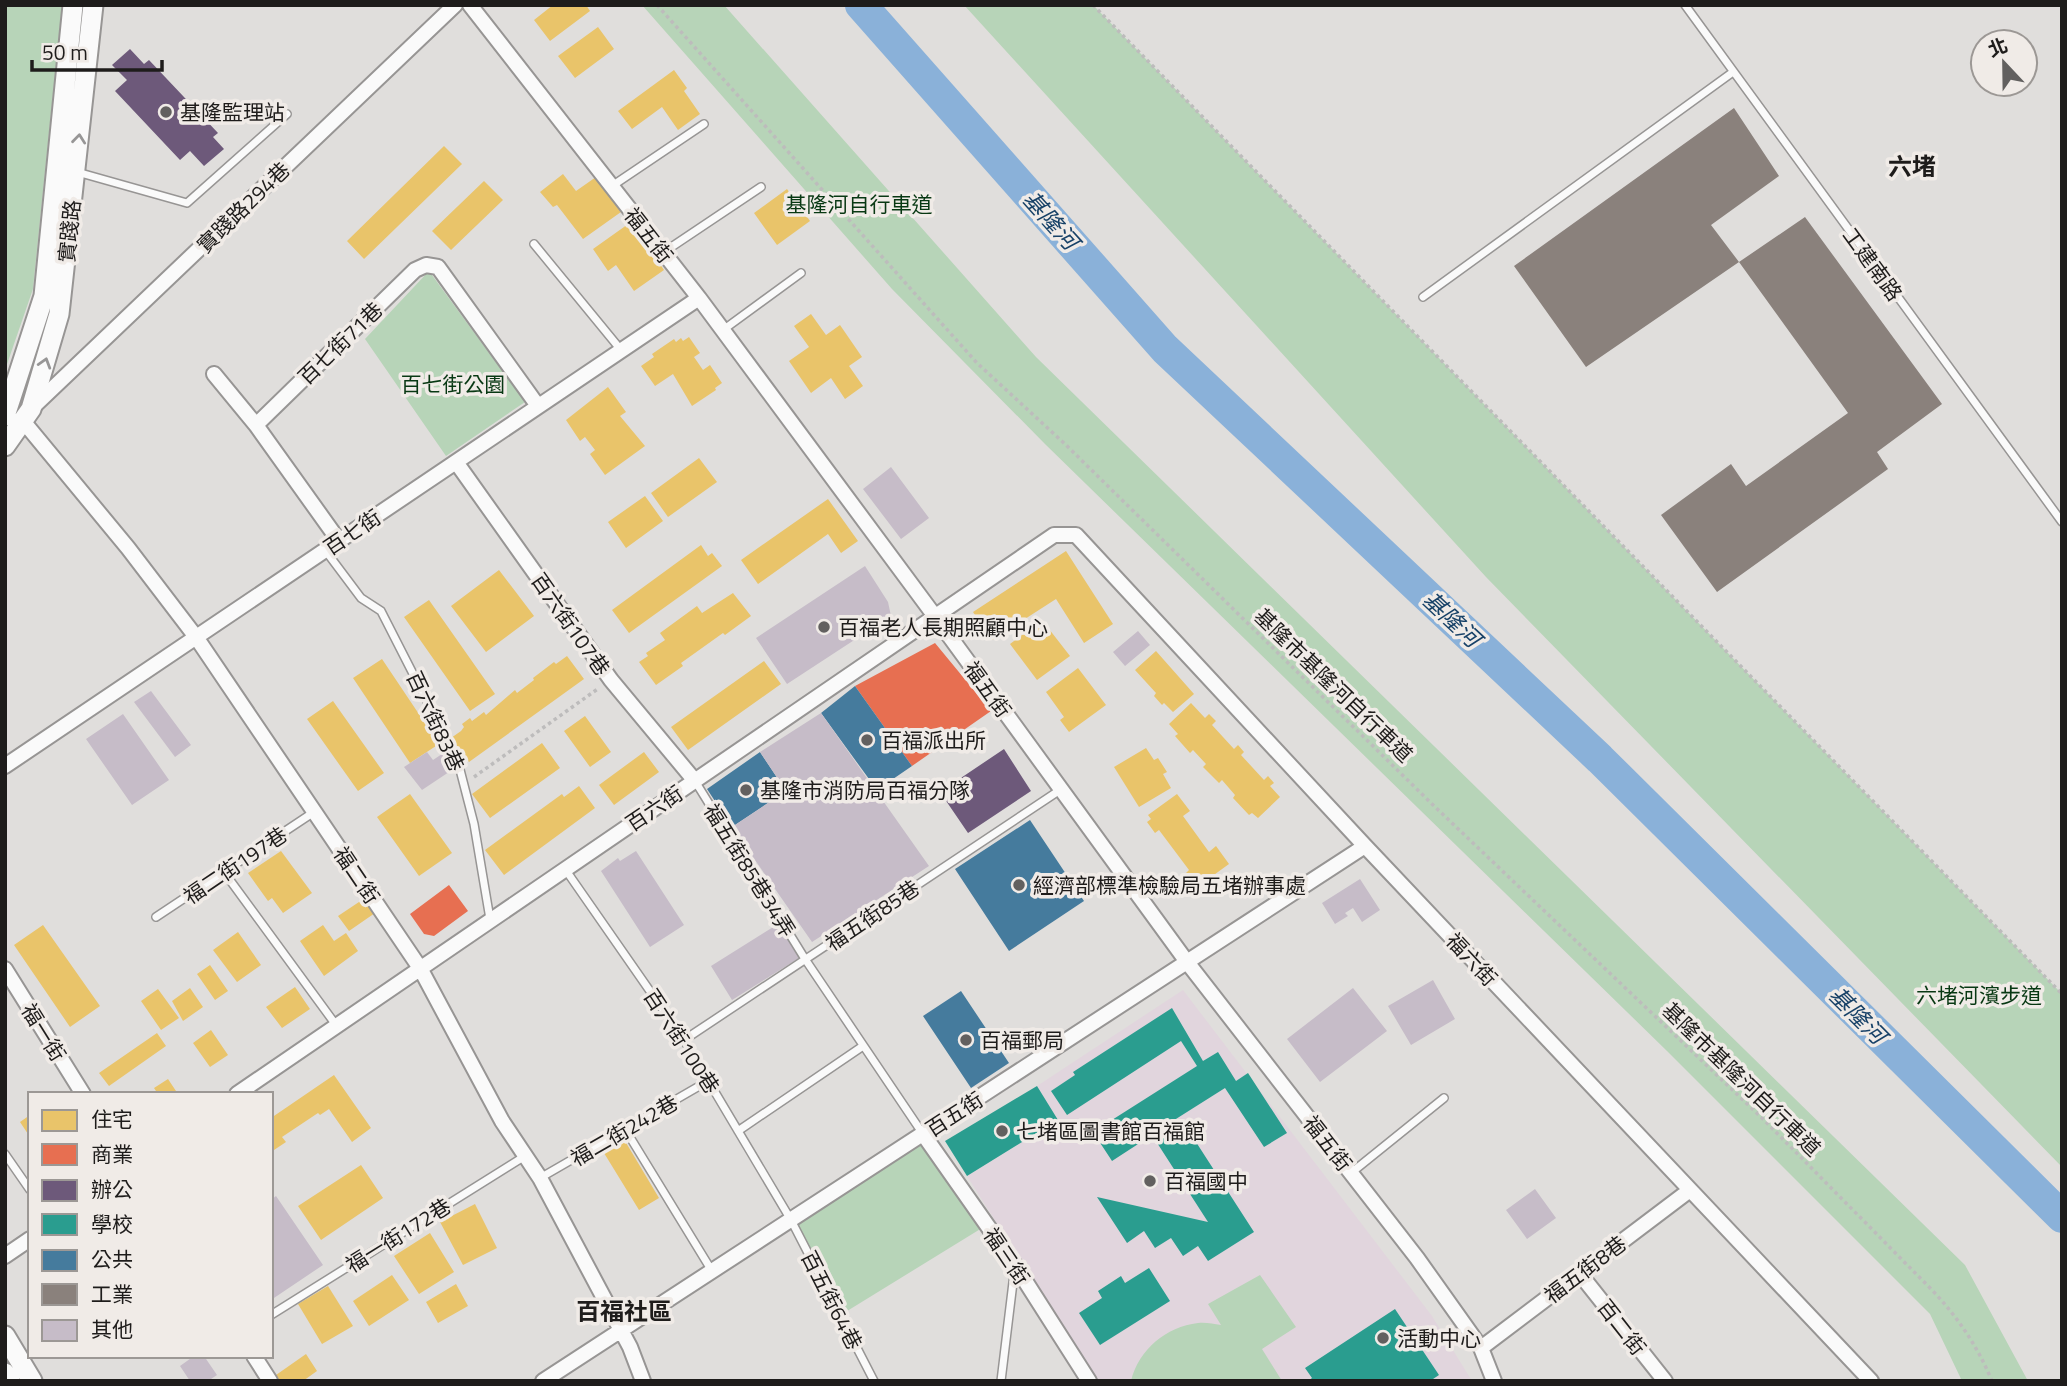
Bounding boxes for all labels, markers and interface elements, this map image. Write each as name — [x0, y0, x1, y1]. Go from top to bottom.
scale bar — [32, 28, 161, 72]
north arrow — [1969, 28, 2039, 98]
text: 北 — [1983, 30, 2012, 64]
text: 50 m — [42, 36, 88, 68]
place label: 基隆監理站 — [180, 96, 285, 128]
marker: 基隆監理站 — [158, 104, 174, 120]
one-way arrow — [71, 133, 86, 144]
district label: 六堵 — [1888, 148, 1936, 184]
street label: 實踐路294巷 — [189, 154, 297, 260]
water label: 基隆河 — [1015, 183, 1090, 260]
park label: 基隆河自行車道 — [786, 188, 933, 220]
street label: 實踐路 — [50, 198, 88, 264]
street label: 福五街 — [617, 200, 681, 270]
street label: 工建南路 — [1835, 221, 1911, 307]
street label: 百七街71巷 — [290, 294, 390, 392]
one-way arrow — [36, 357, 51, 369]
park label: 百七街公園 — [401, 368, 506, 400]
street label: 百七街 — [317, 501, 387, 563]
street label: 百六街107巷 — [524, 566, 618, 682]
water label: 基隆河 — [1415, 583, 1492, 658]
street label: 基隆市基隆河自行車道 — [1247, 601, 1421, 769]
place label: 百福老人長期照顧中心 — [838, 611, 1048, 643]
marker: 百福老人長期照顧中心 — [816, 619, 832, 635]
street label: 福五街 — [957, 654, 1019, 724]
street label: 百六街83巷 — [399, 666, 473, 776]
place label: 百福派出所 — [881, 724, 986, 756]
marker: 百福派出所 — [859, 732, 875, 748]
place label: 基隆市消防局百福分隊 — [760, 774, 970, 806]
street label: 百六街 — [619, 777, 689, 839]
marker: 基隆市消防局百福分隊 — [738, 782, 754, 798]
street label: 福五街85巷34弄 — [696, 797, 804, 943]
street label: 福二街197巷 — [177, 818, 293, 912]
street label: 福二街 — [326, 840, 388, 910]
place label: 經濟部標準檢驗局五堵辦事處 — [1033, 869, 1306, 901]
street label: 福五街85巷 — [818, 872, 926, 958]
marker: 經濟部標準檢驗局五堵辦事處 — [1011, 877, 1027, 893]
street label: 福六街 — [1439, 925, 1505, 993]
water label: 基隆河 — [1821, 978, 1898, 1055]
park label: 六堵河濱步道 — [1916, 979, 2042, 1011]
street label: 百六街100巷 — [636, 982, 728, 1100]
street label: 基隆市基隆河自行車道 — [1655, 995, 1829, 1163]
street label: 福一街 — [14, 997, 74, 1067]
place label: 百福郵局 — [980, 1024, 1064, 1056]
marker: 百福郵局 — [958, 1032, 974, 1048]
street label: 百五街 — [919, 1083, 989, 1145]
street label: 福二街242巷 — [564, 1086, 684, 1174]
legend — [28, 1092, 273, 1358]
text: 住宅 — [91, 1103, 133, 1135]
street label: 福五街 — [1296, 1108, 1360, 1178]
place label: 七堵區圖書館百福館 — [1016, 1115, 1205, 1147]
marker: 七堵區圖書館百福館 — [994, 1123, 1010, 1139]
text: 商業 — [91, 1138, 133, 1170]
place label: 百福國中 — [1164, 1165, 1248, 1197]
text: 辦公 — [91, 1173, 133, 1205]
marker: 百福國中 — [1142, 1173, 1158, 1189]
street label: 福一街172巷 — [339, 1190, 457, 1280]
text: 學校 — [91, 1208, 133, 1240]
street label: 福三街 — [976, 1221, 1038, 1291]
street label: 福五街8巷 — [1537, 1227, 1633, 1311]
text: 公共 — [91, 1243, 133, 1275]
street label: 百五街64巷 — [793, 1245, 871, 1355]
text: 工業 — [91, 1278, 133, 1310]
street label: 百二街 — [1590, 1292, 1654, 1362]
district label: 百福社區 — [576, 1293, 672, 1329]
text: 其他 — [91, 1313, 133, 1345]
place label: 活動中心 — [1397, 1322, 1481, 1354]
marker: 活動中心 — [1375, 1330, 1391, 1346]

